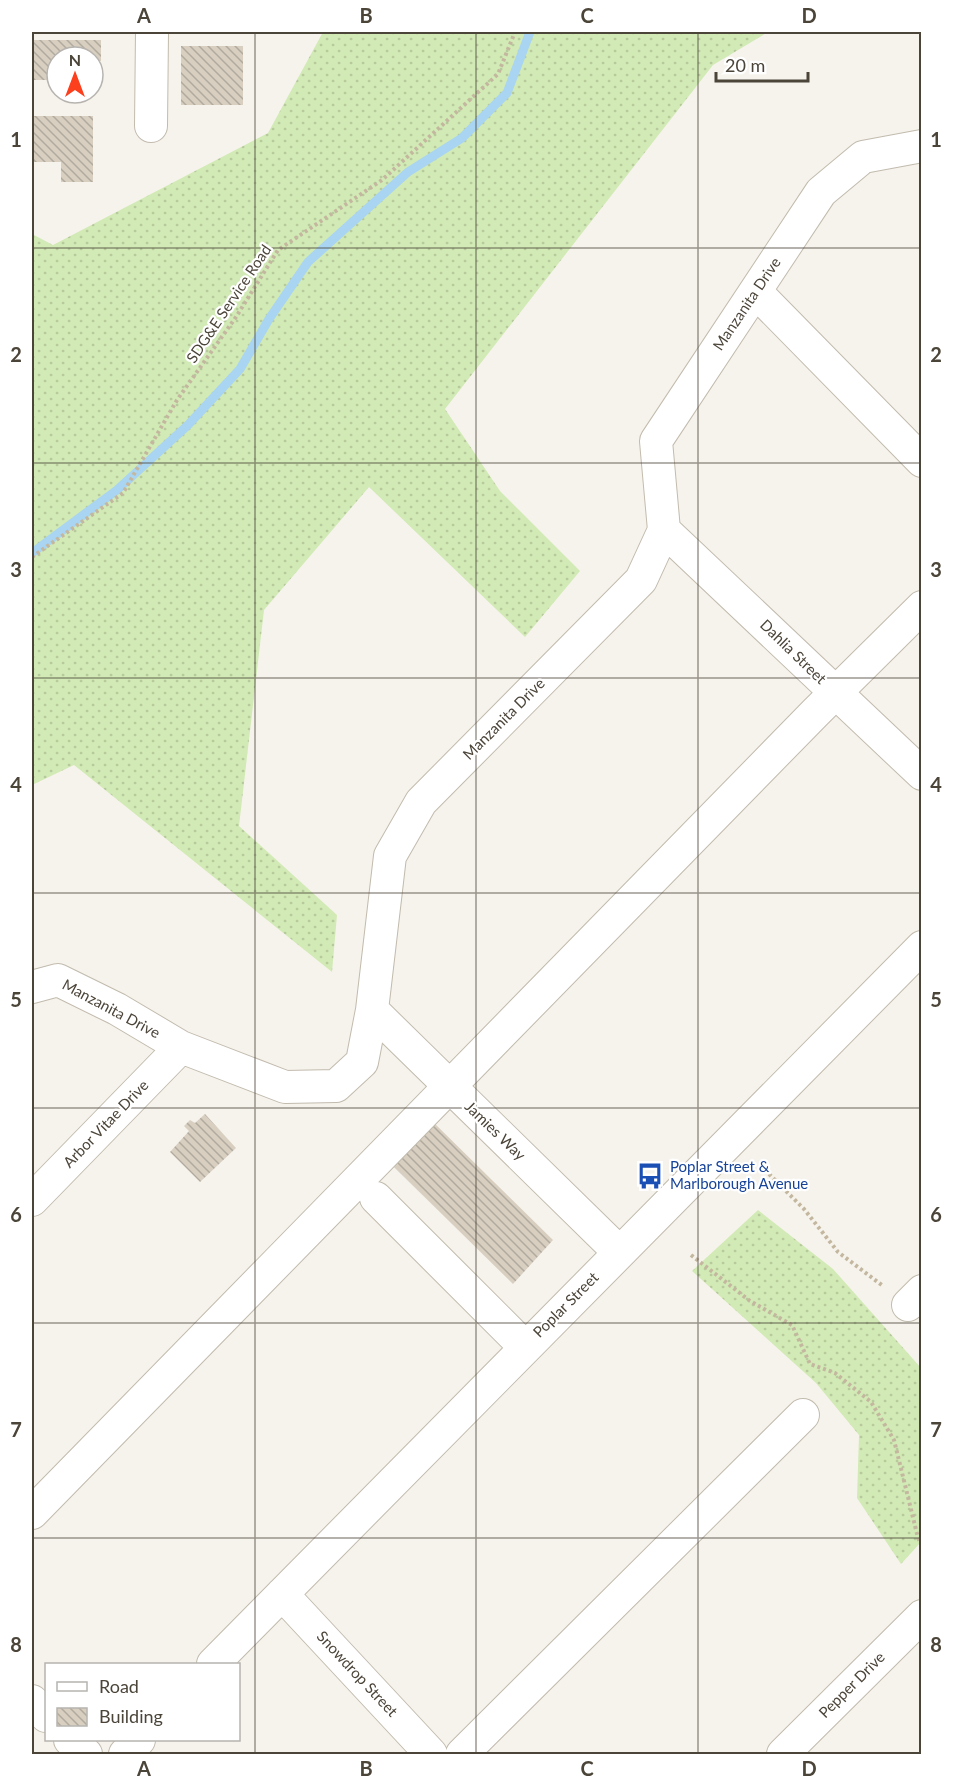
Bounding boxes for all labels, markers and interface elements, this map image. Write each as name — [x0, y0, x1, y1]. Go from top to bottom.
text: A — [136, 3, 151, 27]
text: B — [359, 3, 373, 27]
text: C — [580, 3, 594, 27]
text: D — [801, 3, 817, 27]
north arrow — [45, 45, 105, 105]
scale bar — [716, 45, 808, 83]
text: N — [69, 50, 81, 69]
text: 20 m — [725, 54, 765, 76]
text: 1 — [10, 127, 22, 151]
text: 1 — [930, 127, 942, 151]
street label: SDG&E Service Road — [182, 241, 274, 366]
street label: Manzanita Drive — [708, 254, 784, 353]
text: 2 — [10, 342, 22, 366]
text: 2 — [930, 342, 942, 366]
text: 3 — [10, 557, 22, 581]
text: 3 — [930, 557, 942, 581]
street label: Dahlia Street — [757, 615, 831, 688]
street label: Manzanita Drive — [459, 674, 548, 763]
text: 4 — [10, 772, 22, 796]
text: 4 — [930, 772, 942, 796]
street label: Manzanita Drive — [59, 975, 164, 1041]
text: 5 — [10, 987, 22, 1011]
text: 5 — [930, 987, 942, 1011]
street label: Arbor Vitae Drive — [59, 1076, 152, 1171]
street label: Jamies Way — [462, 1097, 530, 1164]
place label: Poplar Street & Marlborough Avenue — [670, 1157, 808, 1192]
bus stop icon: Poplar Street & Marlborough Avenue — [635, 1161, 665, 1191]
text: 6 — [10, 1202, 22, 1226]
text: 6 — [930, 1202, 942, 1226]
street label: Poplar Street — [529, 1267, 602, 1341]
text: 7 — [10, 1417, 22, 1441]
text: 7 — [930, 1417, 942, 1441]
street label: Snowdrop Street — [314, 1627, 402, 1720]
text: 8 — [10, 1632, 22, 1656]
text: 8 — [930, 1632, 942, 1656]
street label: Pepper Drive — [815, 1647, 888, 1721]
legend — [45, 1663, 240, 1741]
text: Road — [99, 1675, 139, 1697]
text: Building — [99, 1705, 163, 1727]
text: A — [136, 1756, 151, 1780]
text: B — [359, 1756, 373, 1780]
text: C — [580, 1756, 594, 1780]
text: D — [801, 1756, 817, 1780]

